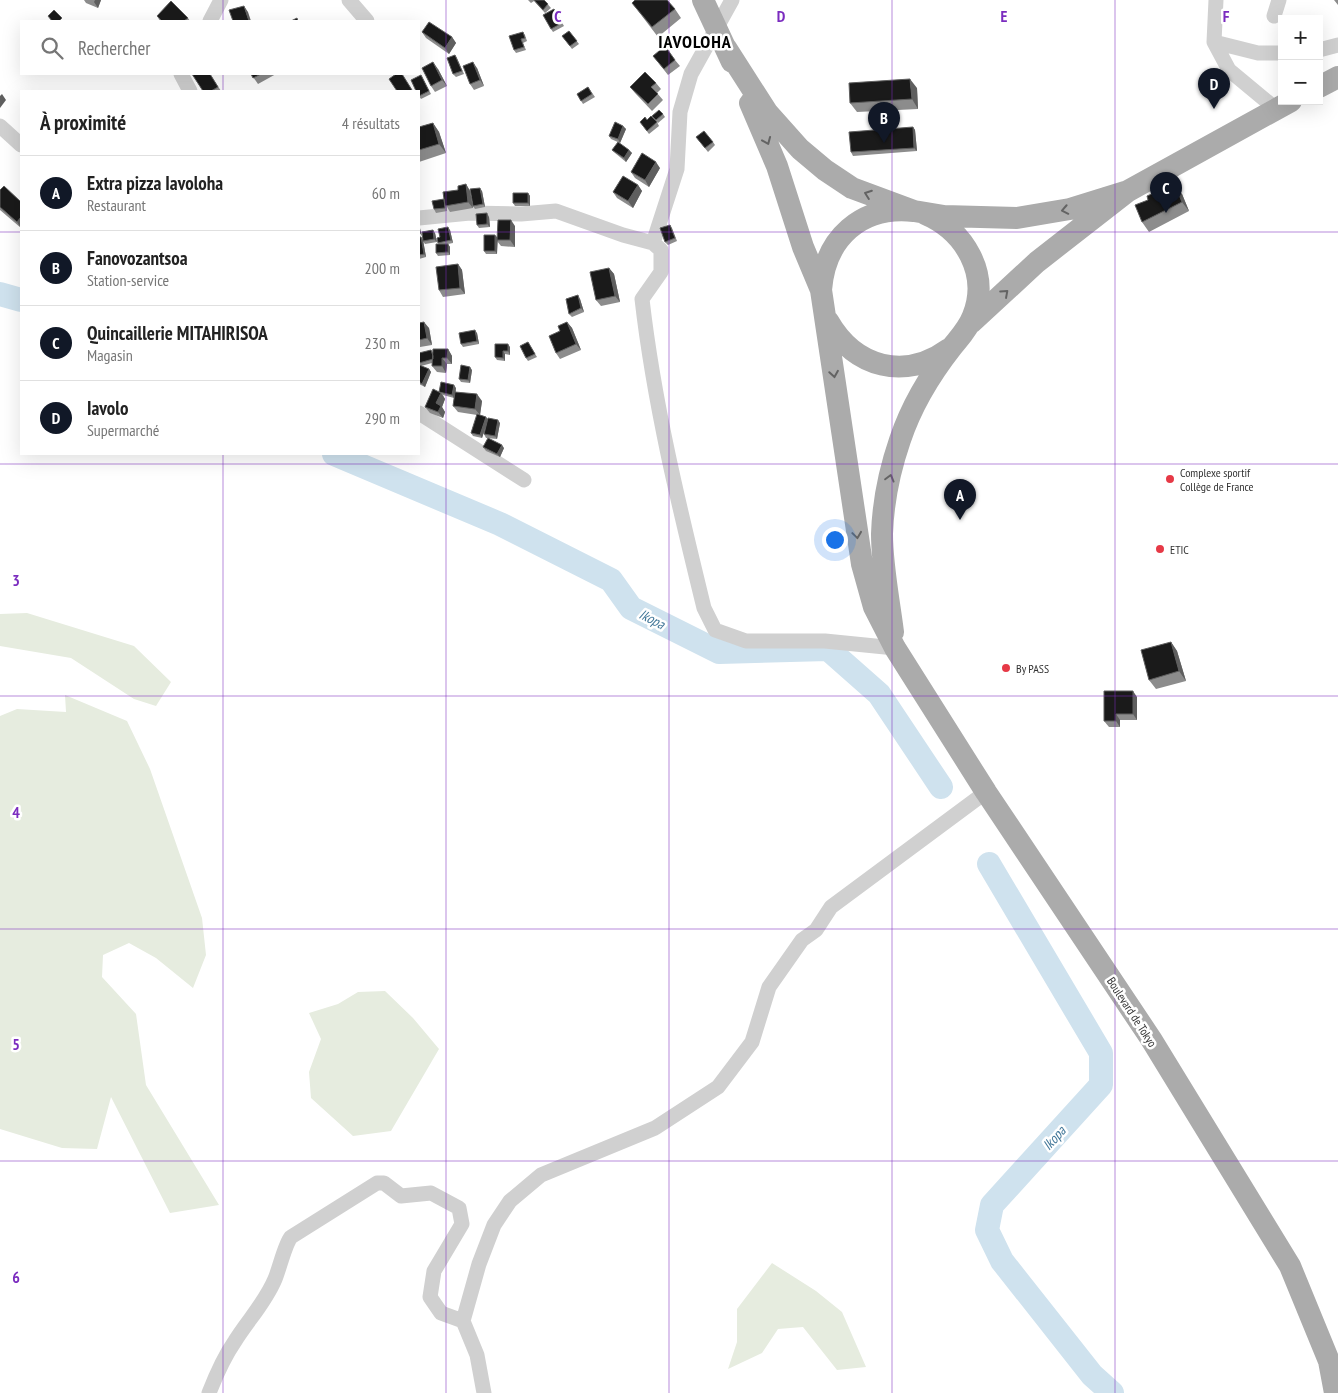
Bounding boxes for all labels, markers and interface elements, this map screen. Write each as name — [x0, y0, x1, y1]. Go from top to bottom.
text: C — [554, 6, 562, 26]
text: D — [777, 6, 786, 26]
text: E — [1001, 6, 1008, 26]
text: F — [1223, 6, 1230, 26]
map controls — [1278, 15, 1323, 105]
button: + — [1278, 15, 1323, 60]
search box — [20, 20, 420, 75]
district label: IAVOLOHA — [658, 30, 732, 53]
icon: search — [38, 34, 66, 62]
text: Rechercher — [78, 36, 150, 60]
button: − — [1278, 60, 1323, 105]
pin: D — [1198, 68, 1230, 109]
pin: B — [868, 102, 900, 143]
text: À proximité — [40, 109, 126, 136]
text: 4 résultats — [342, 113, 400, 133]
one-way arrow — [760, 136, 771, 145]
text: Extra pizza Iavoloha — [87, 171, 223, 195]
pin: C — [1150, 172, 1182, 213]
text: A — [52, 183, 60, 203]
text: 60 m — [372, 183, 400, 203]
one-way arrow — [865, 190, 873, 200]
text: Restaurant — [87, 195, 146, 215]
one-way arrow — [1060, 204, 1069, 215]
text: Fanovozantsoa — [87, 246, 188, 270]
text: B — [52, 258, 60, 278]
text: 200 m — [365, 258, 400, 278]
text: Station-service — [87, 270, 169, 290]
one-way arrow — [999, 289, 1008, 298]
text: Quincaillerie MITAHIRISOA — [87, 321, 268, 345]
text: C — [52, 333, 60, 353]
text: 230 m — [365, 333, 400, 353]
text: Magasin — [87, 345, 133, 365]
one-way arrow — [828, 371, 839, 379]
text: Iavolo — [87, 396, 128, 420]
text: D — [52, 408, 60, 428]
text: 290 m — [365, 408, 400, 428]
text: Supermarché — [87, 420, 159, 440]
place label: Complexe sportif Collège de France — [1180, 465, 1254, 494]
marker: Complexe sportif Collège de France — [1164, 473, 1176, 485]
one-way arrow — [884, 474, 895, 482]
pin: A — [944, 479, 976, 520]
your location — [822, 527, 848, 553]
one-way arrow — [852, 531, 862, 539]
place label: ETIC — [1170, 542, 1189, 557]
marker: ETIC — [1154, 543, 1166, 555]
text: 3 — [12, 570, 20, 590]
water label: Ikopa — [636, 605, 669, 634]
place label: By PASS — [1016, 661, 1049, 676]
marker: By PASS — [1000, 662, 1012, 674]
text: 4 — [12, 802, 20, 822]
street label: Boulevard de Tokyo — [1104, 974, 1160, 1050]
text: 5 — [12, 1034, 20, 1054]
water label: Ikopa — [1039, 1121, 1070, 1154]
text: 6 — [12, 1267, 20, 1287]

